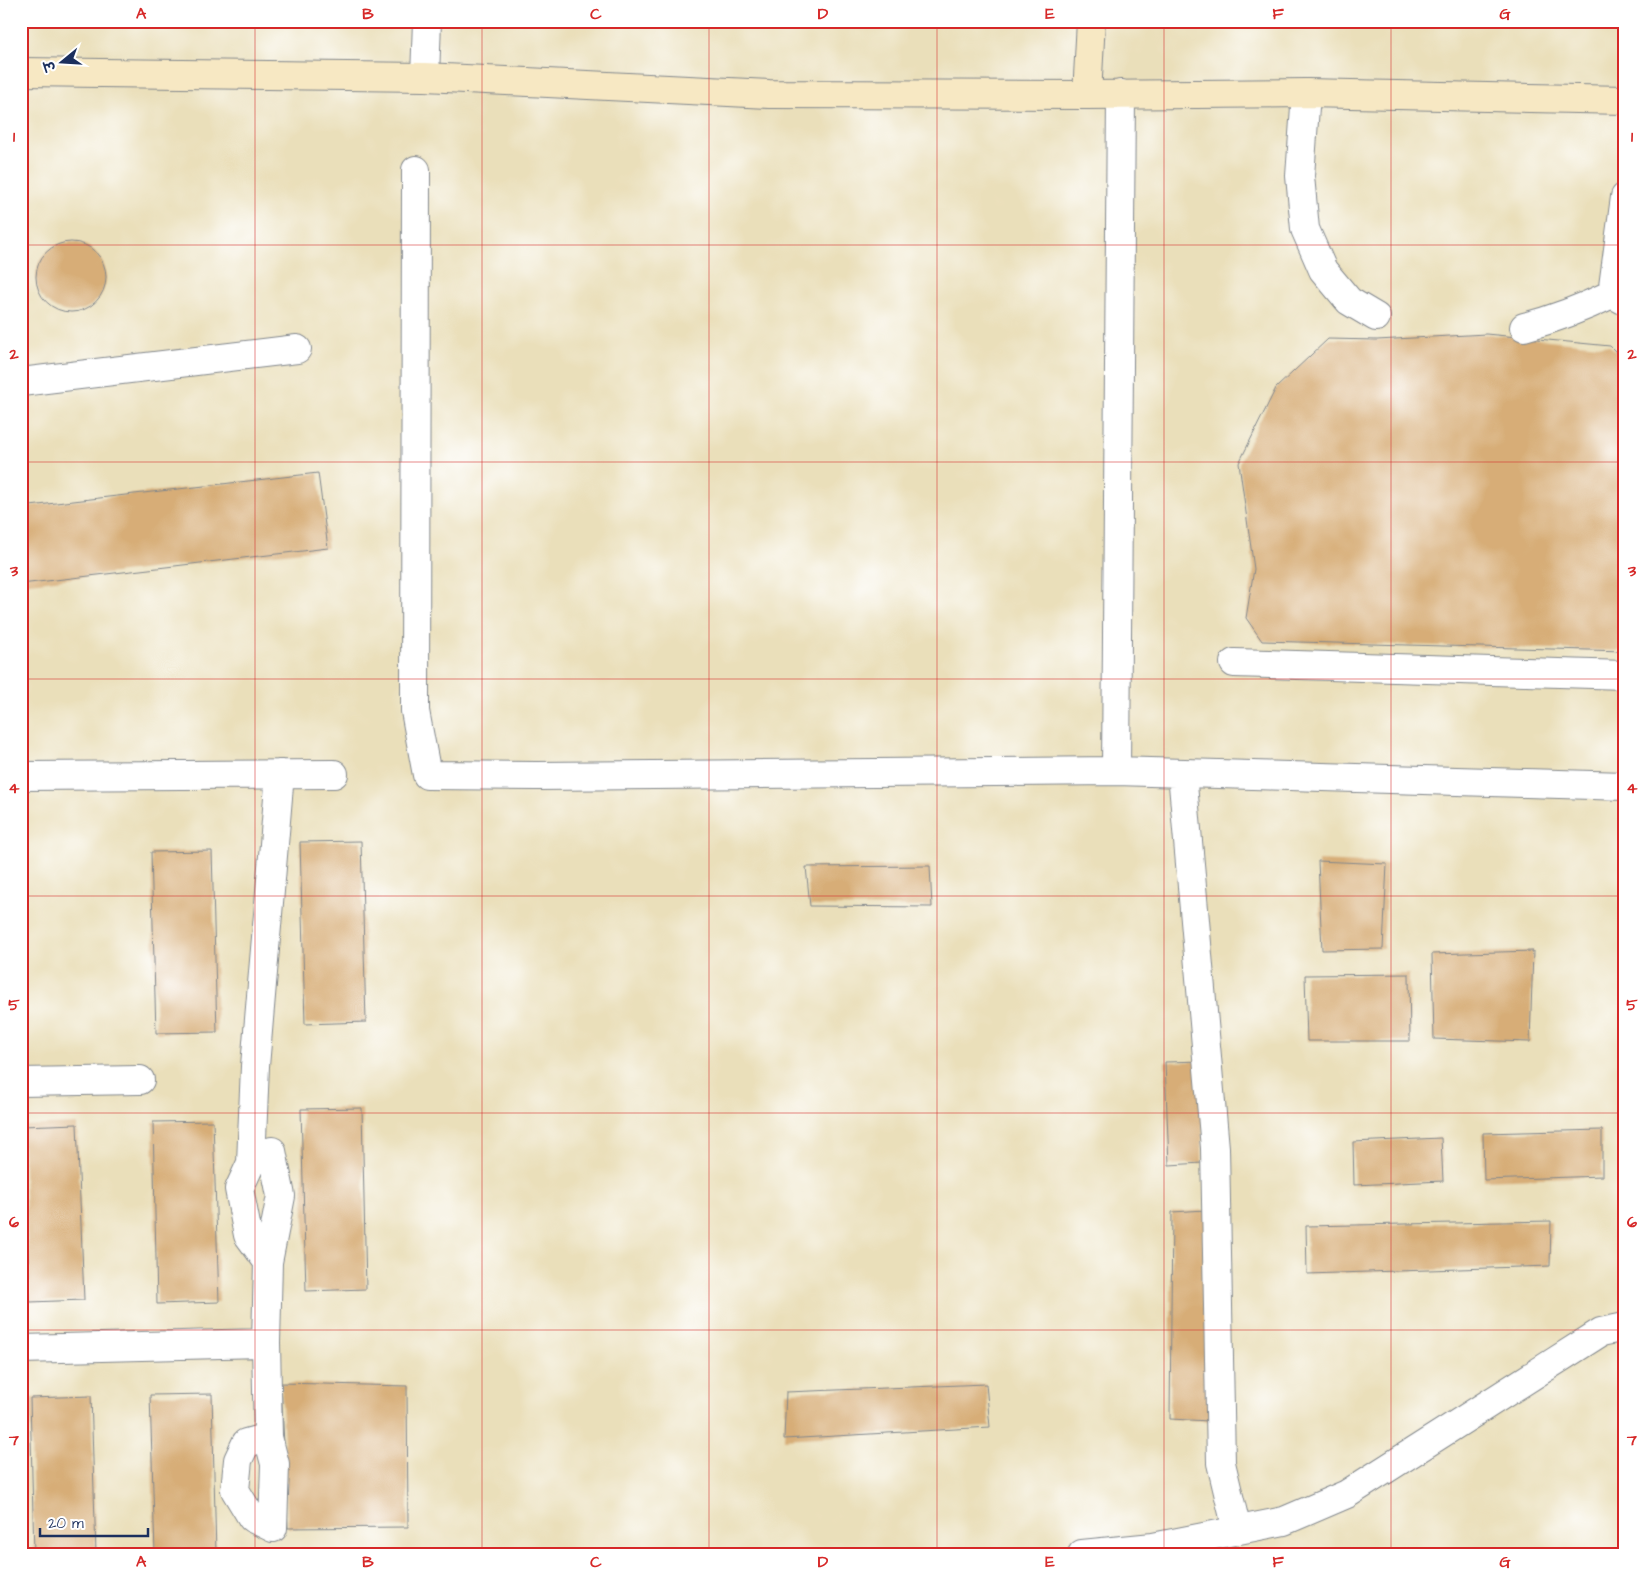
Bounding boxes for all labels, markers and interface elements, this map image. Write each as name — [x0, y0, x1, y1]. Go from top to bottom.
text: A — [136, 3, 147, 25]
text: B — [362, 3, 374, 25]
text: C — [590, 3, 602, 25]
text: D — [818, 3, 829, 25]
text: E — [1045, 3, 1055, 25]
text: F — [1272, 3, 1284, 25]
text: G — [1499, 3, 1511, 25]
north arrow — [38, 38, 88, 88]
text: उ — [39, 57, 62, 75]
text: 1 — [13, 126, 16, 148]
text: 1 — [1631, 126, 1634, 148]
text: 2 — [8, 343, 19, 365]
text: 2 — [1626, 343, 1637, 365]
text: 3 — [9, 560, 19, 582]
text: 3 — [1627, 560, 1637, 582]
text: 4 — [9, 777, 20, 799]
text: 4 — [1627, 777, 1638, 799]
text: 5 — [8, 994, 20, 1016]
text: 5 — [1626, 994, 1638, 1016]
text: 6 — [9, 1211, 19, 1233]
text: 6 — [1627, 1211, 1637, 1233]
text: 7 — [8, 1429, 19, 1451]
text: 7 — [1626, 1429, 1637, 1451]
scale bar — [40, 1505, 148, 1537]
text: 20 m — [48, 1513, 84, 1534]
text: A — [136, 1551, 147, 1573]
text: B — [362, 1551, 374, 1573]
text: C — [590, 1551, 602, 1573]
text: D — [818, 1551, 829, 1573]
text: E — [1045, 1551, 1055, 1573]
text: F — [1272, 1551, 1284, 1573]
text: G — [1499, 1551, 1511, 1573]

